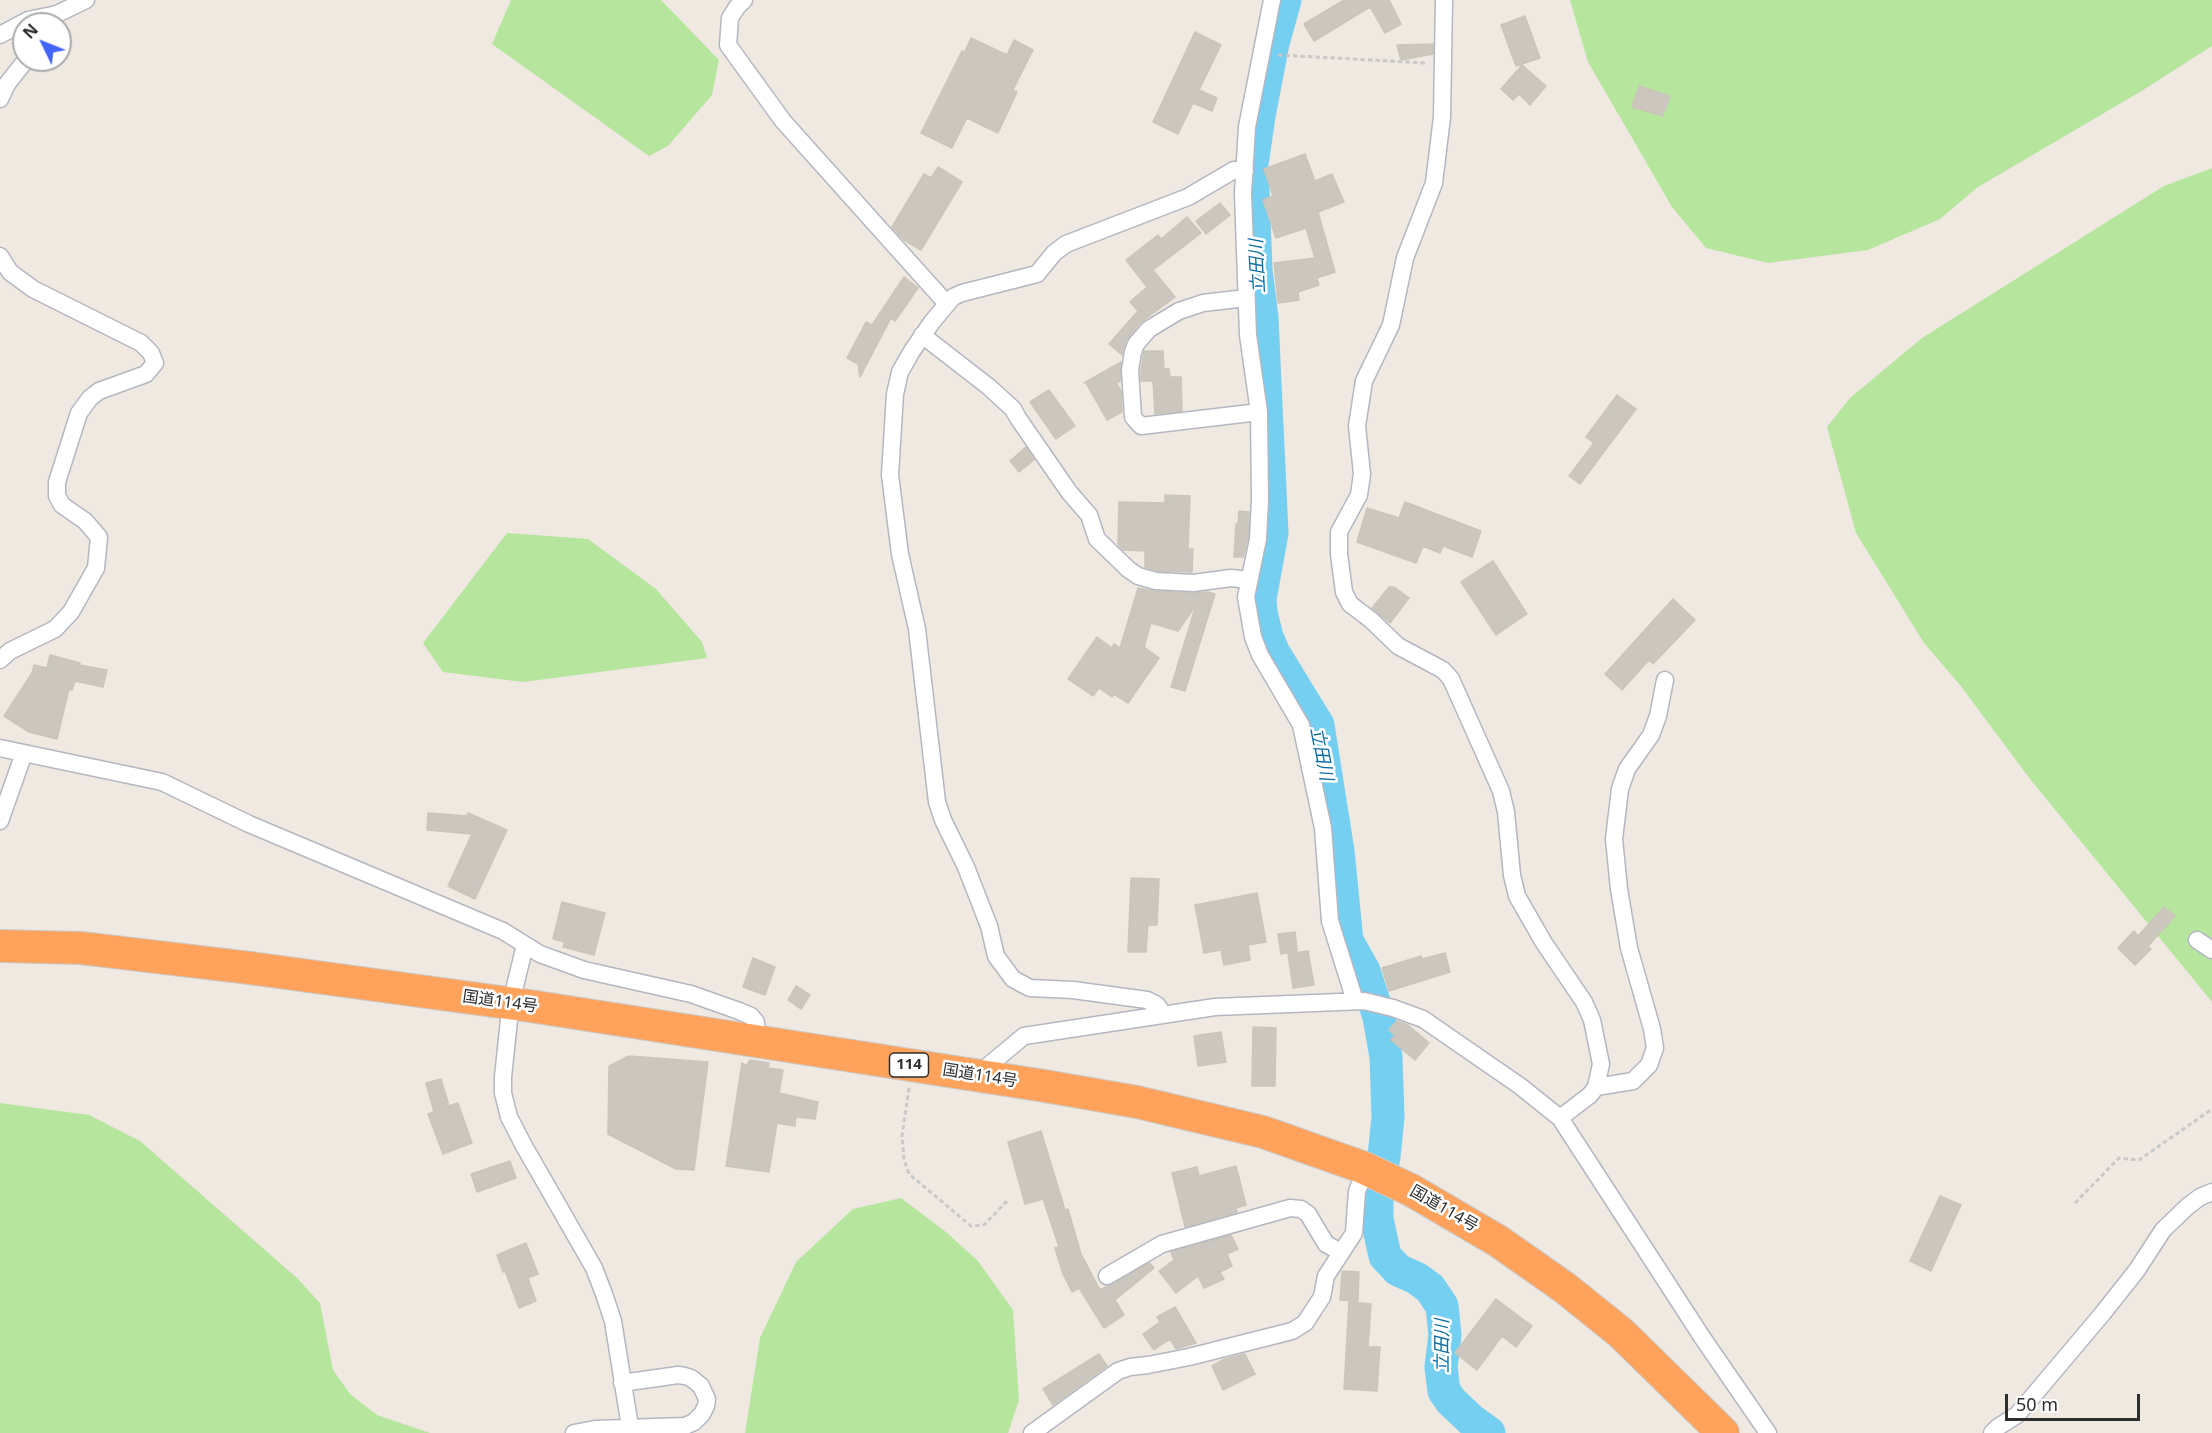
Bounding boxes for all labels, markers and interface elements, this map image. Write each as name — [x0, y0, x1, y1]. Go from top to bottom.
north arrow — [12, 12, 72, 72]
text: N — [18, 19, 43, 43]
water label: 立田川 — [1246, 238, 1270, 294]
water label: 立田川 — [1305, 725, 1337, 783]
street label: 国道114号 — [461, 987, 539, 1017]
road number: 114 — [890, 1053, 928, 1077]
street label: 国道114号 — [941, 1061, 1019, 1091]
street label: 国道114号 — [1407, 1182, 1481, 1236]
water label: 立田川 — [1432, 1319, 1454, 1373]
scale bar — [2008, 1382, 2143, 1420]
text: 50 m — [2016, 1392, 2058, 1416]

